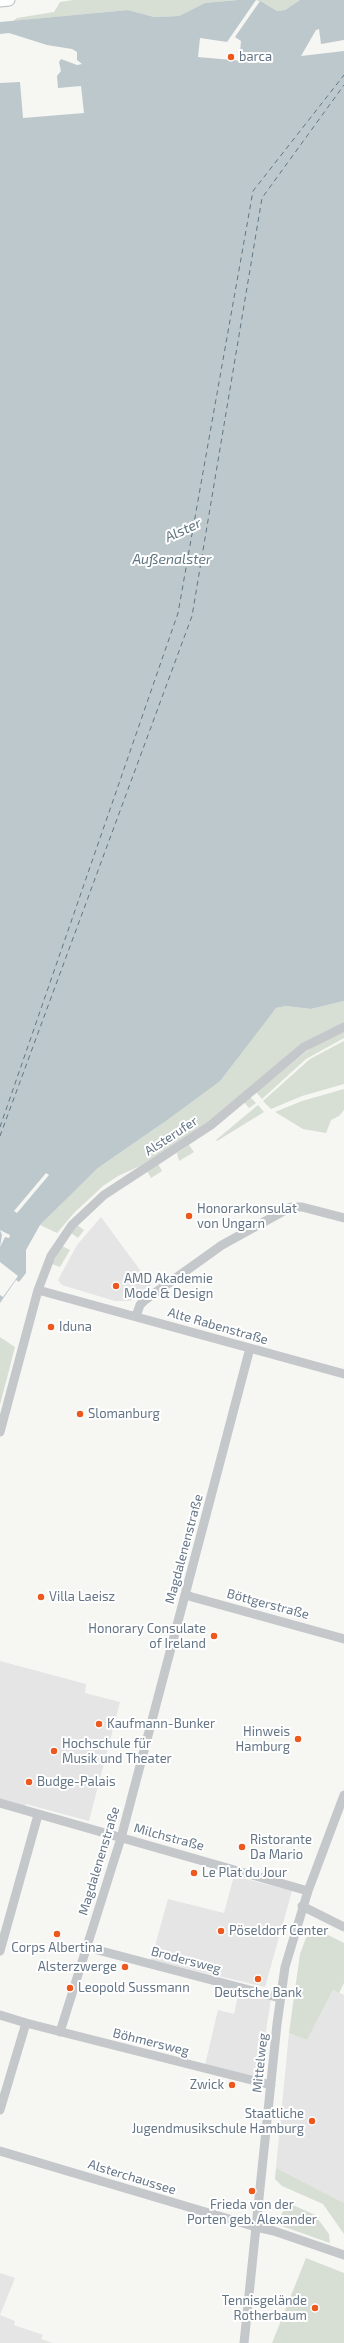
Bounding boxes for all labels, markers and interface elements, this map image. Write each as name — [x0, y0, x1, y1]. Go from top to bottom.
place label: barca — [239, 49, 272, 65]
marker: barca — [226, 52, 236, 62]
water label: Alster — [162, 514, 204, 546]
water label: Außenalster — [132, 551, 212, 567]
street label: Alsterufer — [142, 1113, 200, 1159]
place label: Honorarkonsulat von Ungarn — [197, 1201, 297, 1232]
marker: Honorarkonsulat von Ungarn — [184, 1211, 194, 1221]
place label: AMD Akademie Mode & Design — [124, 1271, 213, 1302]
marker: AMD Akademie Mode & Design — [111, 1281, 121, 1291]
street label: Alte Rabenstraße — [166, 1304, 270, 1348]
place label: Iduna — [59, 1319, 92, 1335]
marker: Iduna — [46, 1322, 56, 1332]
place label: Slomanburg — [88, 1406, 160, 1422]
marker: Slomanburg — [75, 1409, 85, 1419]
street label: Magdalenenstraße — [162, 1492, 206, 1606]
street label: Böttgerstraße — [225, 1586, 311, 1622]
place label: Villa Laeisz — [49, 1589, 115, 1605]
marker: Villa Laeisz — [36, 1592, 46, 1602]
place label: Honorary Consulate of Ireland — [88, 1621, 206, 1652]
marker: Honorary Consulate of Ireland — [209, 1631, 219, 1641]
place label: Kaufmann-Bunker — [107, 1716, 215, 1732]
marker: Kaufmann-Bunker — [94, 1719, 104, 1729]
place label: Hinweis Hamburg — [236, 1724, 290, 1755]
marker: Hinweis Hamburg — [293, 1734, 303, 1744]
place label: Hochschule für Musik und Theater — [62, 1736, 172, 1767]
marker: Hochschule für Musik und Theater — [49, 1746, 59, 1756]
place label: Budge-Palais — [37, 1774, 116, 1790]
marker: Budge-Palais — [24, 1777, 34, 1787]
street label: Magdalenenstraße — [75, 1805, 123, 1917]
street label: Milchstraße — [132, 1820, 206, 1854]
place label: Ristorante Da Mario — [250, 1832, 312, 1863]
marker: Ristorante Da Mario — [237, 1842, 247, 1852]
place label: Le Plat du Jour — [202, 1865, 287, 1881]
marker: Le Plat du Jour — [189, 1868, 199, 1878]
place label: Pöseldorf Center — [229, 1923, 328, 1939]
marker: Pöseldorf Center — [216, 1926, 226, 1936]
marker: Corps Albertina — [52, 1929, 62, 1939]
place label: Corps Albertina — [11, 1940, 103, 1956]
street label: Brodersweg — [149, 1943, 223, 1977]
place label: Alsterzwerge — [38, 1959, 117, 1975]
marker: Alsterzwerge — [120, 1962, 130, 1972]
marker: Deutsche Bank — [253, 1974, 263, 1984]
place label: Leopold Sussmann — [78, 1980, 190, 1996]
marker: Leopold Sussmann — [65, 1983, 75, 1993]
place label: Deutsche Bank — [214, 1985, 302, 2001]
street label: Böhmersweg — [111, 2025, 191, 2059]
street label: Mittelweg — [249, 2032, 271, 2094]
place label: Zwick — [190, 2077, 224, 2093]
marker: Zwick — [227, 2080, 237, 2090]
place label: Staatliche Jugendmusikschule Hamburg — [132, 2106, 304, 2137]
marker: Staatliche Jugendmusikschule Hamburg — [307, 2116, 317, 2126]
street label: Alsterchaussee — [86, 2156, 178, 2198]
marker: Frieda von der Porten geb. Alexander — [247, 2186, 257, 2196]
place label: Frieda von der Porten geb. Alexander — [187, 2197, 317, 2228]
place label: Tennisgelände Rotherbaum — [222, 2293, 307, 2324]
marker: Tennisgelände Rotherbaum — [310, 2303, 320, 2313]

